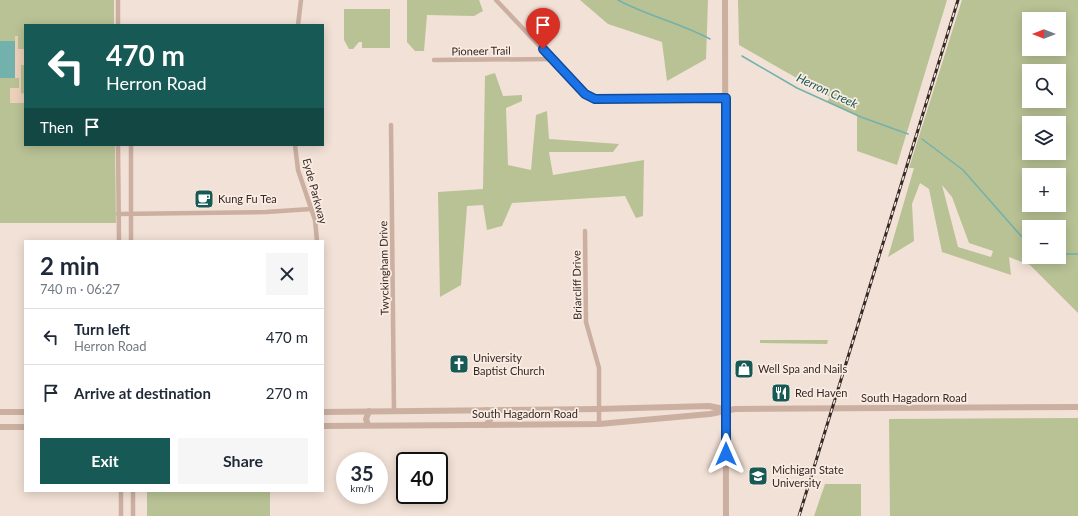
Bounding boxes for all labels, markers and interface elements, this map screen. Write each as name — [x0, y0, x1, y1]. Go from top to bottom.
pin — [526, 8, 560, 49]
north arrow — [1022, 12, 1066, 56]
map controls — [1022, 12, 1066, 264]
icon: arrive — [532, 14, 554, 36]
text: 470 m — [106, 38, 185, 72]
icon: left — [40, 40, 92, 92]
street label: Pioneer Trail — [451, 43, 511, 58]
button: search — [1022, 64, 1066, 108]
water label: Herron Creek — [794, 70, 861, 111]
text: Herron Road — [106, 72, 207, 94]
icon: arrive — [81, 116, 103, 138]
button: layers — [1022, 116, 1066, 160]
text: Then — [40, 118, 73, 136]
street label: Eyde Parkway — [300, 157, 331, 225]
button: + — [1022, 168, 1066, 212]
cafe icon: Kung Fu Tea — [193, 188, 215, 210]
place label: Kung Fu Tea — [218, 192, 277, 205]
street label: Twyckingham Drive — [376, 220, 391, 315]
button: − — [1022, 220, 1066, 264]
street label: Briarcliff Drive — [569, 250, 584, 320]
text: 2 min — [40, 251, 100, 280]
button: close — [266, 253, 308, 295]
text: 740 m · 06:27 — [40, 281, 120, 297]
text: Turn left — [74, 320, 130, 338]
icon: left — [40, 326, 62, 348]
text: 470 m — [266, 328, 308, 346]
text: Herron Road — [74, 338, 147, 354]
place label: University Baptist Church — [473, 351, 545, 377]
church icon: University Baptist Church — [448, 353, 470, 375]
shop icon: Well Spa and Nails — [733, 358, 755, 380]
place label: Well Spa and Nails — [758, 362, 847, 375]
icon: arrive — [40, 382, 62, 404]
restaurant icon: Red Haven — [770, 382, 792, 404]
text: Arrive at destination — [74, 384, 211, 402]
text: 270 m — [266, 384, 308, 402]
place label: Red Haven — [795, 386, 847, 399]
street label: South Hagadorn Road — [861, 391, 967, 404]
street label: South Hagadorn Road — [472, 407, 578, 420]
position arrow — [705, 433, 747, 475]
button: Exit — [40, 438, 170, 484]
button: Share — [178, 438, 308, 484]
speed limit sign: 40 — [396, 452, 448, 504]
text: 35 — [350, 461, 374, 485]
place label: Michigan State University — [772, 463, 844, 489]
school or university icon: Michigan State University — [747, 465, 769, 487]
text: km/h — [350, 482, 374, 494]

